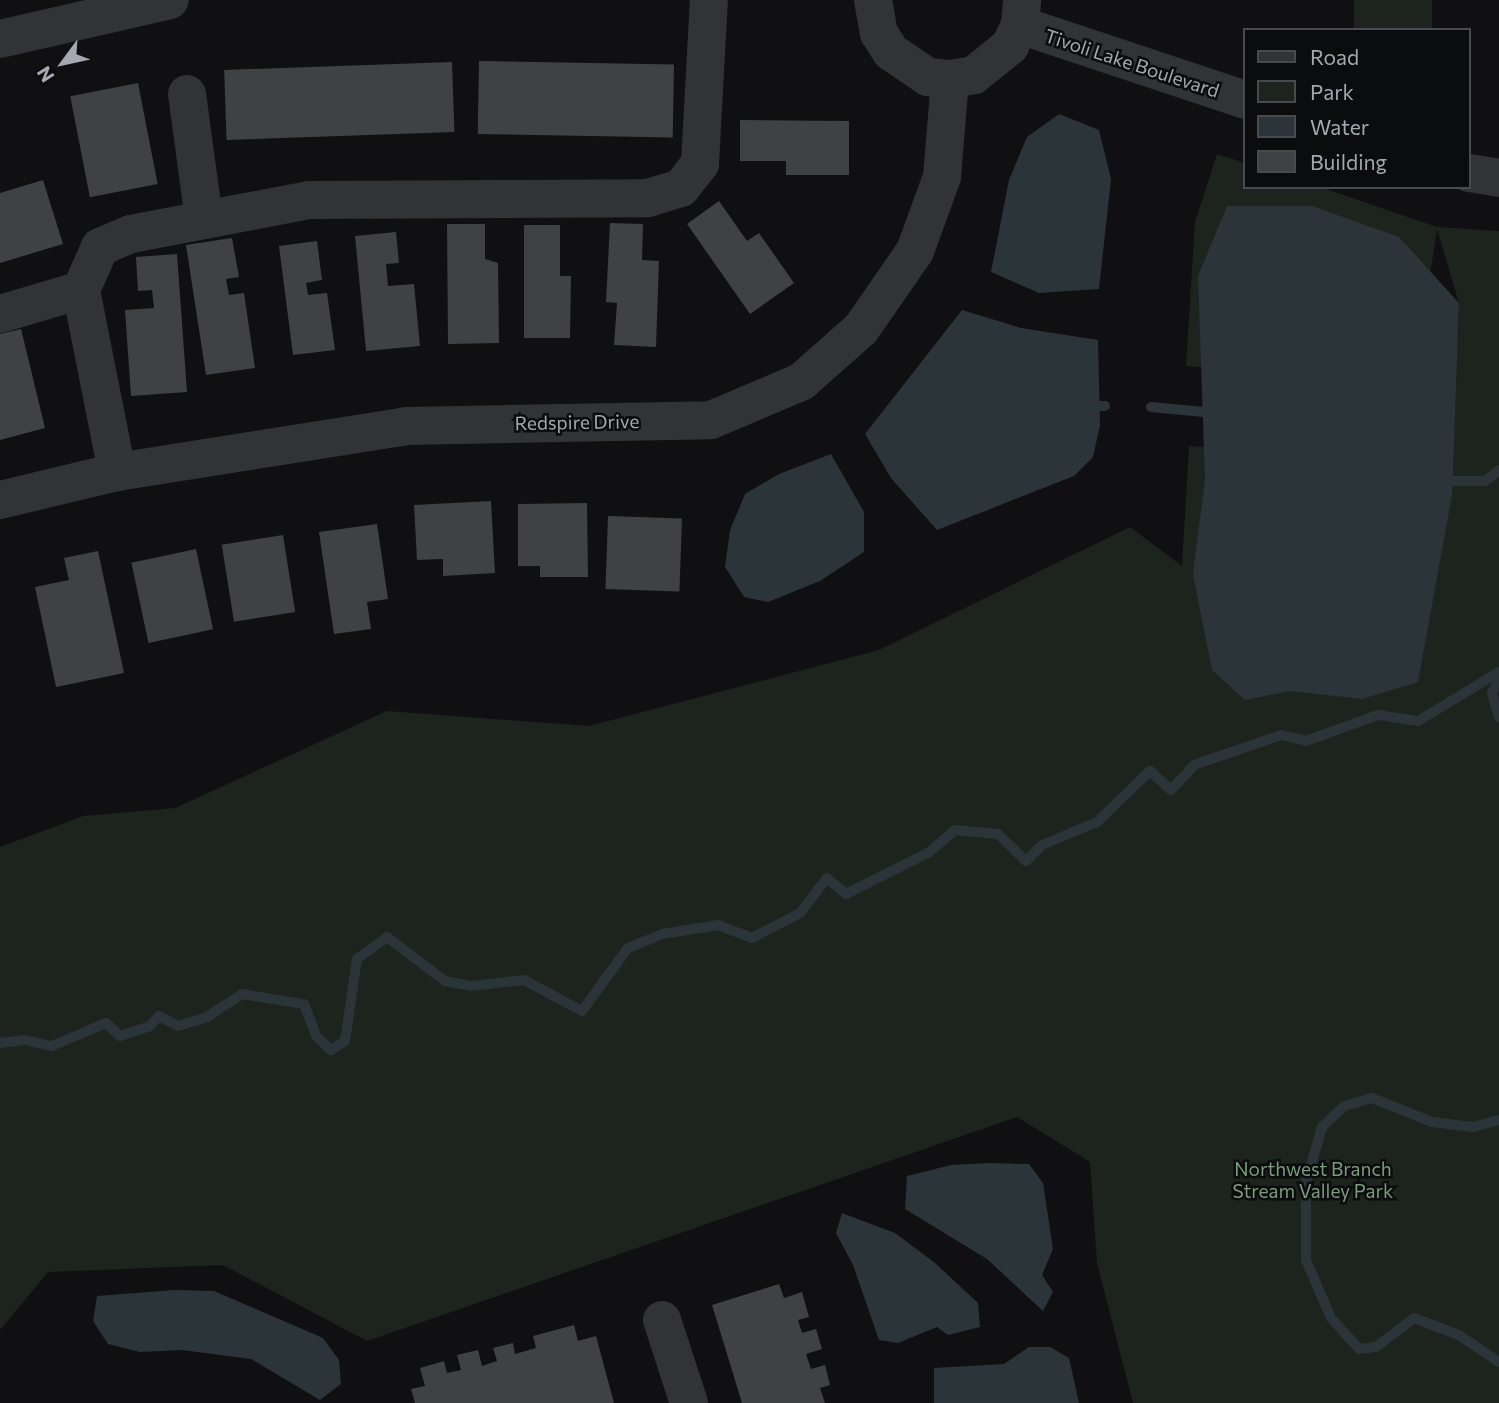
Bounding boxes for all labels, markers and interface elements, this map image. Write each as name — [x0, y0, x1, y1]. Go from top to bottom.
street label: Tivoli Lake Boulevard — [1042, 24, 1222, 102]
north arrow — [28, 28, 98, 98]
legend — [1244, 28, 1471, 189]
text: Road — [1310, 44, 1359, 69]
text: N — [31, 62, 59, 87]
text: Park — [1310, 79, 1354, 104]
text: Water — [1310, 114, 1369, 139]
text: Building — [1310, 149, 1387, 174]
street label: Redspire Drive — [514, 410, 640, 434]
park label: Northwest Branch Stream Valley Park — [1233, 1158, 1393, 1202]

